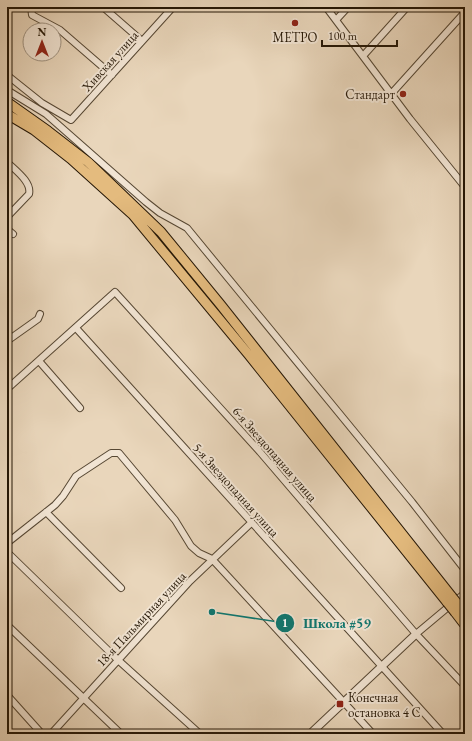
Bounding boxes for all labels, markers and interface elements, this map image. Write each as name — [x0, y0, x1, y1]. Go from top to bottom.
marker: МЕТРО — [290, 18, 300, 28]
north arrow — [22, 22, 62, 62]
scale bar — [322, 22, 397, 48]
text: N — [38, 25, 47, 39]
street label: Хивская улица — [77, 26, 142, 96]
text: 100 m — [328, 28, 358, 44]
place label: МЕТРО — [273, 29, 318, 46]
place label: Стандарт — [345, 86, 396, 103]
marker: Стандарт — [398, 89, 408, 99]
street label: 6-я Звездопадная улица — [229, 403, 322, 506]
street label: 5-я Звездопадная улица — [189, 439, 283, 541]
street label: 18-я Пальмирная улица — [92, 567, 190, 670]
callout: Школа #59 — [275, 610, 379, 636]
text: Школа #59 — [303, 614, 371, 632]
text: 1 — [282, 615, 288, 631]
place label: Конечная остановка 4 С — [348, 689, 421, 721]
marker: Конечная остановка 4 С — [335, 699, 345, 709]

